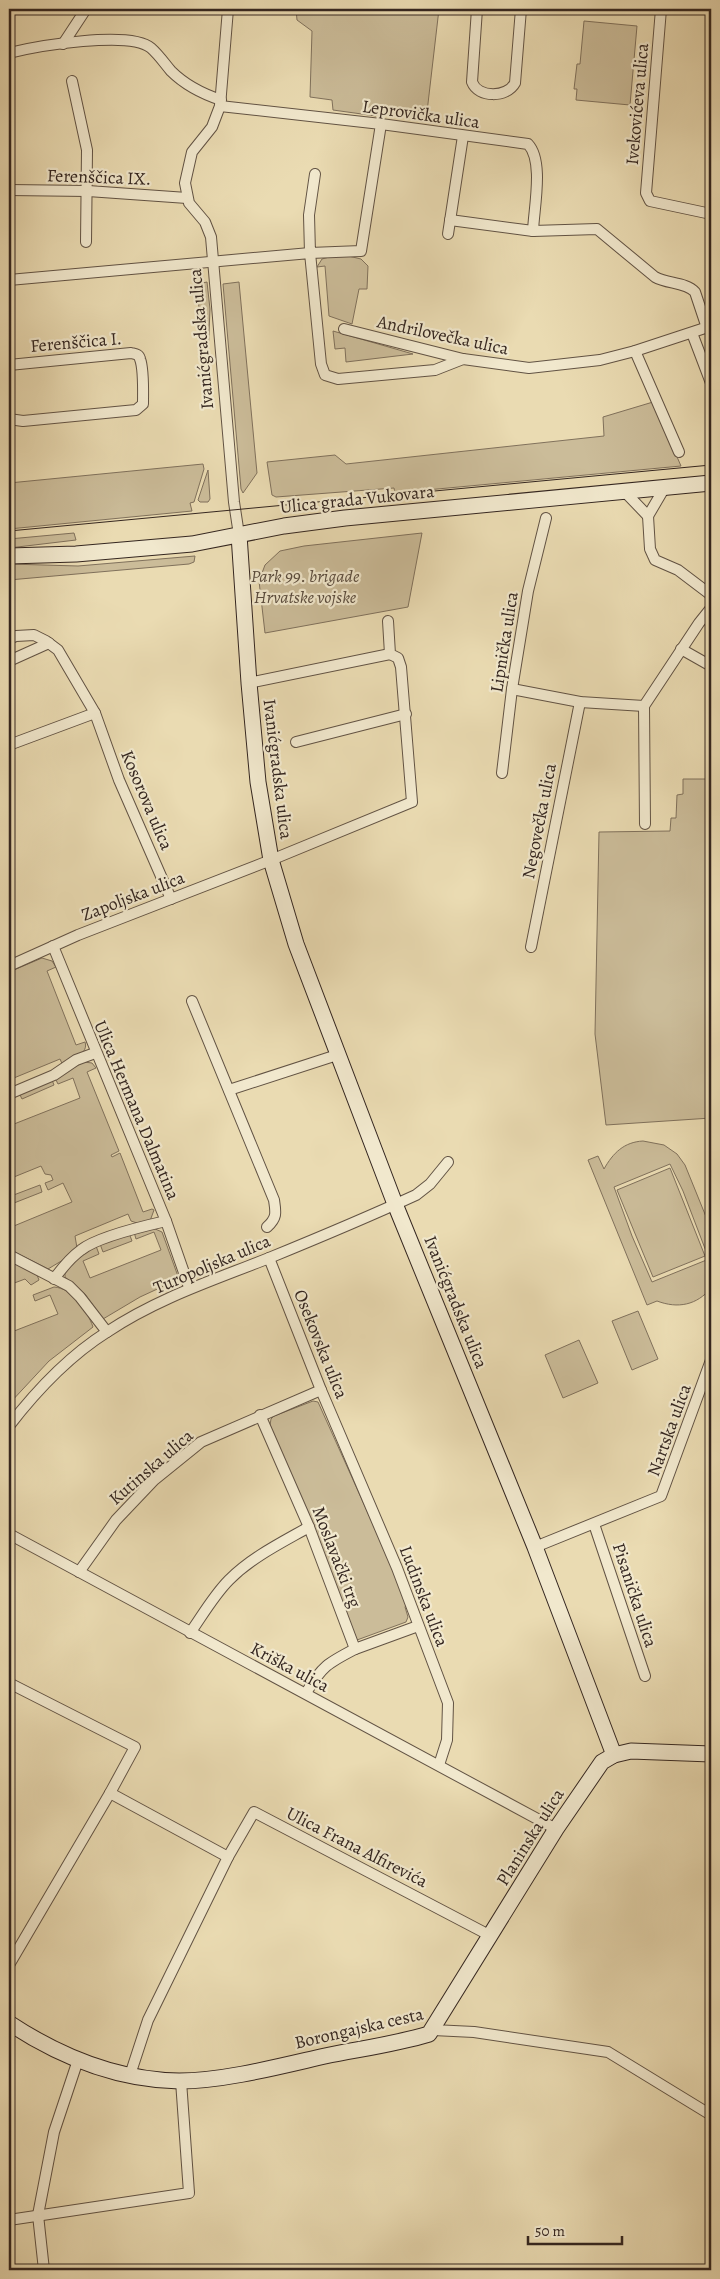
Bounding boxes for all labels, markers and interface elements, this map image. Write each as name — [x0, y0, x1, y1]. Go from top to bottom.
street label: Ivekovićeva ulica — [620, 41, 654, 166]
street label: Leprovička ulica — [361, 94, 482, 134]
street label: Ferenščica IX. — [46, 163, 152, 191]
street label: Ivanićgradska ulica — [183, 267, 219, 410]
street label: Andrilovečka ulica — [374, 309, 511, 361]
street label: Ferenščica I. — [29, 326, 123, 358]
street label: Ulica grada Vukovara — [279, 479, 436, 519]
park label: Park 99. brigade Hrvatske vojske — [251, 564, 360, 609]
street label: Lipnička ulica — [484, 589, 524, 694]
street label: Ivanićgradska ulica — [257, 697, 299, 841]
street label: Kosorova ulica — [115, 747, 179, 854]
street label: Negovečka ulica — [516, 761, 562, 881]
street label: Zapoljska ulica — [78, 865, 189, 927]
street label: Ulica Hermana Dalmatina — [88, 1017, 186, 1204]
street label: Turopoljska ulica — [150, 1228, 275, 1299]
street label: Ivanićgradska ulica — [418, 1232, 494, 1373]
street label: Osekovska ulica — [288, 1286, 354, 1403]
street label: Nartska ulica — [641, 1380, 697, 1480]
street label: Kutinska ulica — [104, 1423, 199, 1510]
street label: Moslavački trg — [307, 1503, 367, 1611]
street label: Pisanička ulica — [607, 1540, 663, 1651]
street label: Ludinska ulica — [394, 1542, 454, 1650]
street label: Kriška ulica — [246, 1636, 334, 1698]
street label: Planinska ulica — [491, 1783, 570, 1890]
street label: Ulica Frana Alfirevića — [282, 1801, 432, 1893]
street label: Borongajska cesta — [292, 2001, 426, 2054]
scale bar — [528, 2214, 621, 2246]
text: 50 m — [535, 2221, 565, 2241]

